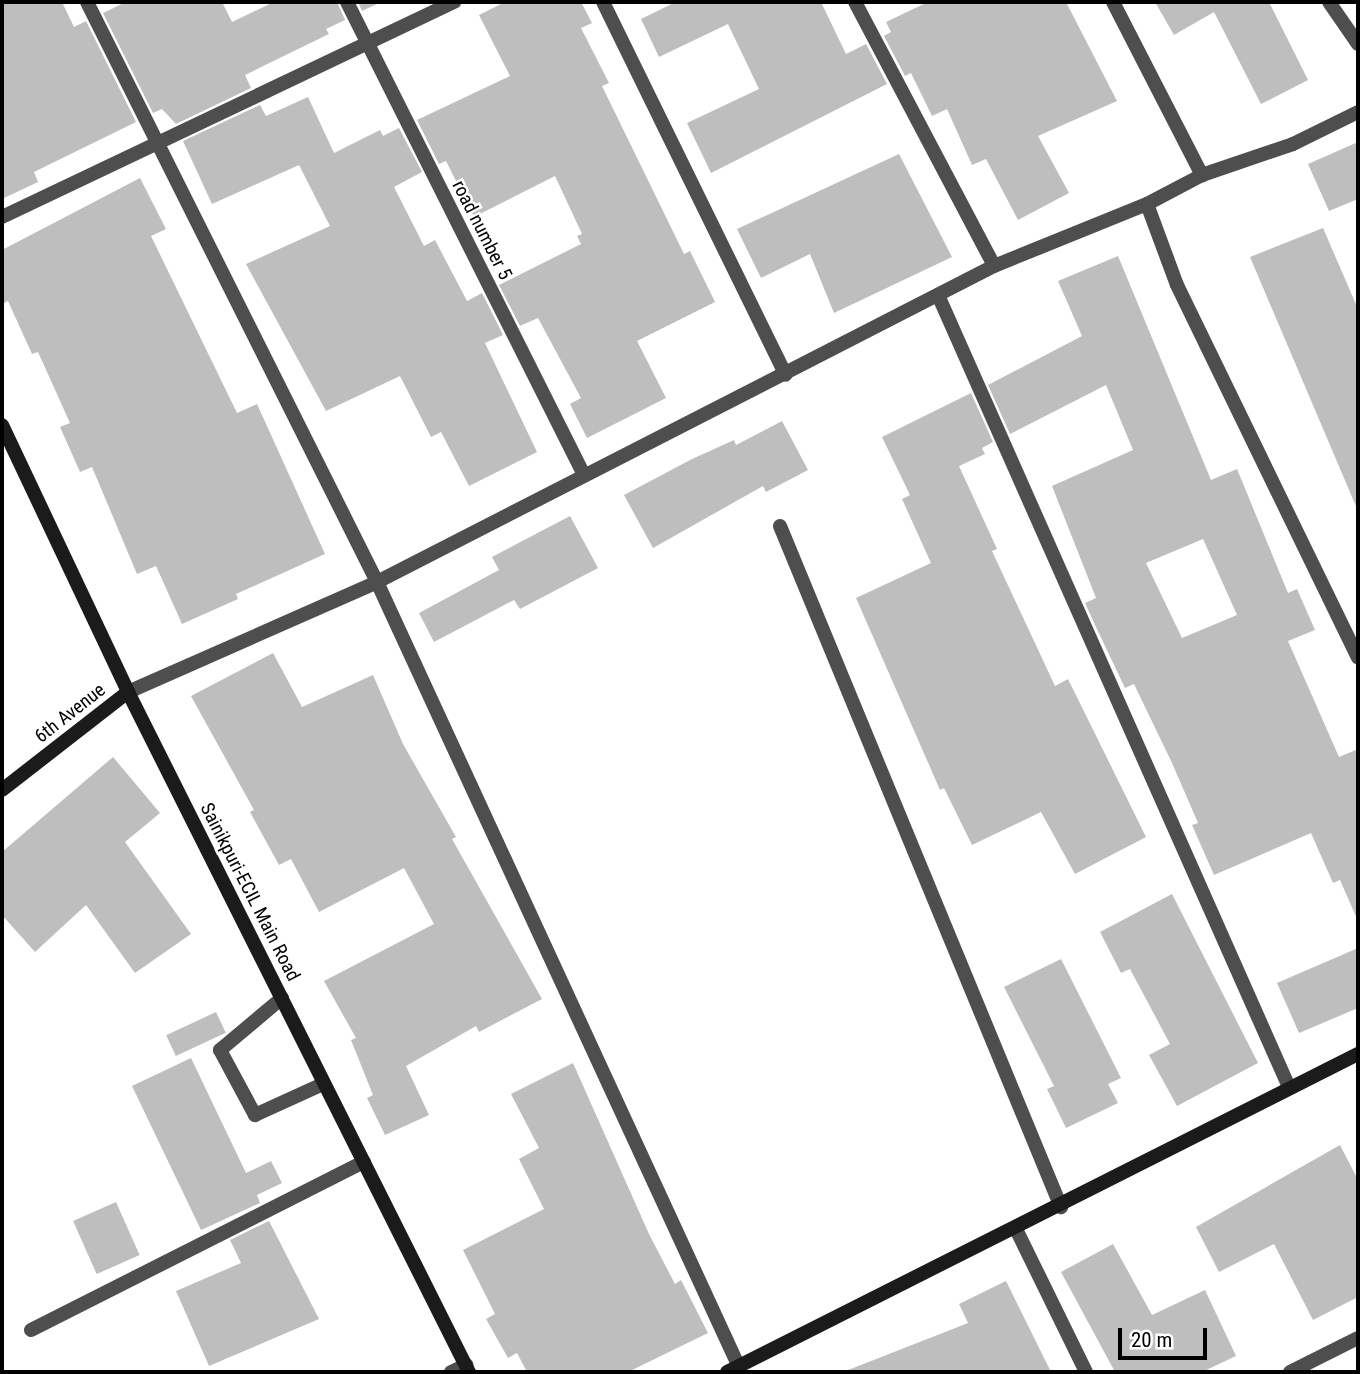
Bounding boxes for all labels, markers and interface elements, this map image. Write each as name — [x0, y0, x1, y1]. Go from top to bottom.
street label: road number 5 — [447, 176, 517, 284]
street label: 6th Avenue — [30, 678, 110, 748]
street label: Sainikpuri-ECIL Main Road — [195, 799, 305, 985]
scale bar — [1122, 1314, 1211, 1358]
text: 20 m — [1131, 1328, 1172, 1352]

